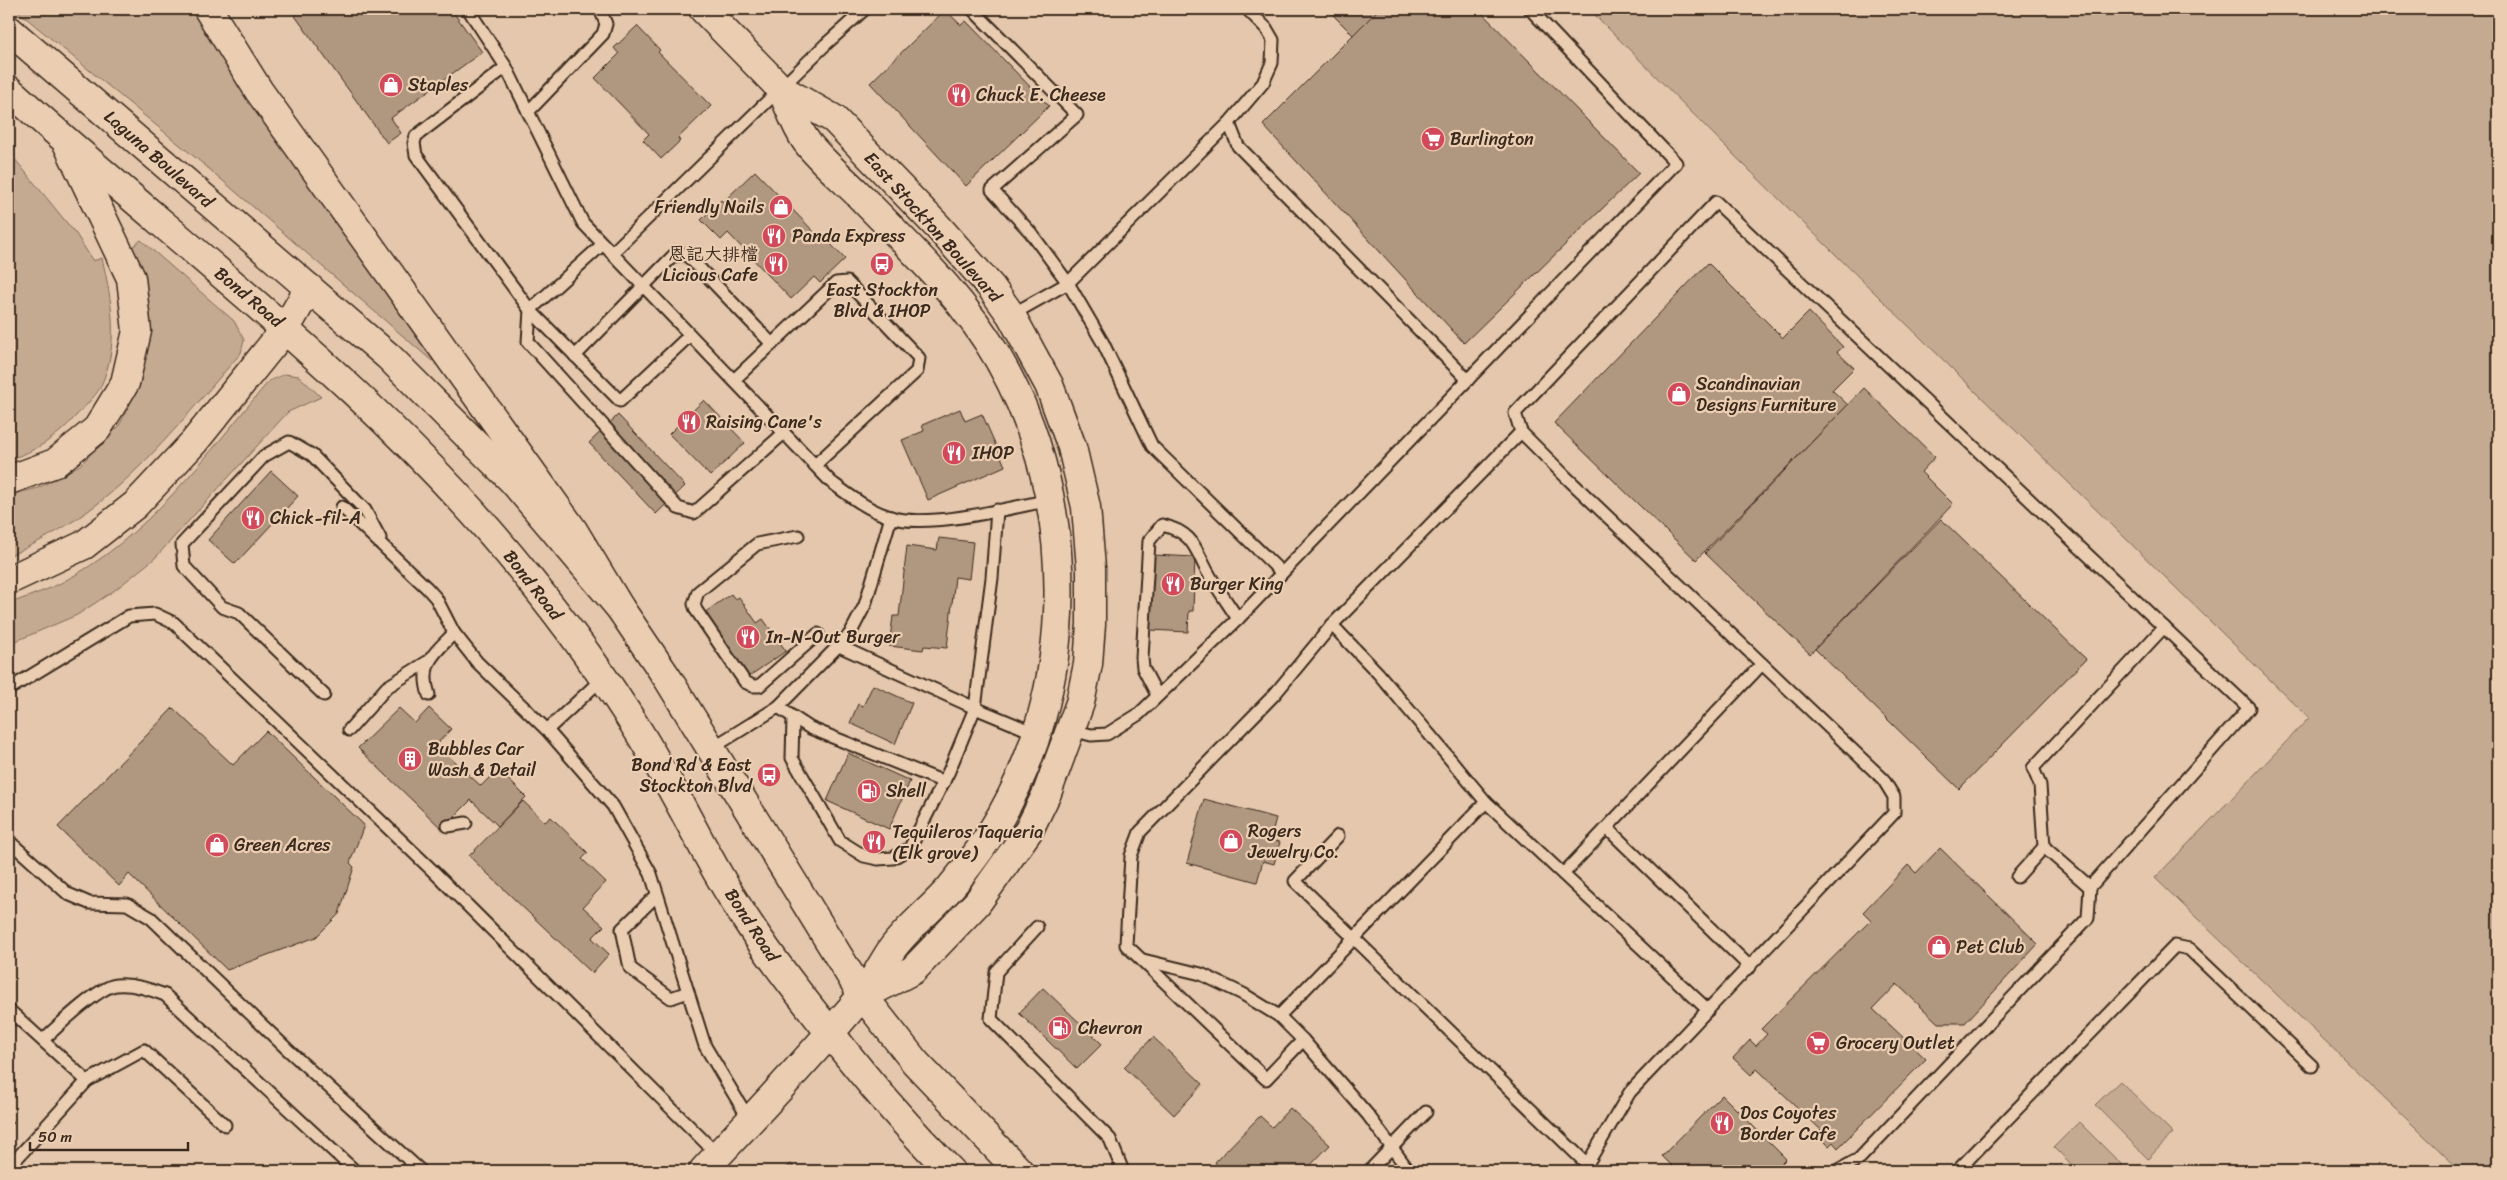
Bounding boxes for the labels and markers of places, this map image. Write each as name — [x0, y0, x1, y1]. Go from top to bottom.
place label: Staples — [408, 69, 469, 101]
shop icon: Staples — [378, 72, 404, 98]
place label: Chuck E. Cheese — [976, 79, 1106, 111]
restaurant icon: Chuck E. Cheese — [946, 82, 972, 108]
place label: Burlington — [1450, 123, 1534, 155]
supermarket icon: Burlington — [1420, 126, 1446, 152]
place label: Friendly Nails — [654, 191, 765, 223]
shop icon: Friendly Nails — [768, 194, 794, 220]
place label: Panda Express — [792, 220, 906, 252]
restaurant icon: Panda Express — [761, 223, 787, 249]
place label: 恩記大排檔 Licious Cafe — [662, 238, 758, 291]
restaurant icon: 恩記大排檔 Licious Cafe — [763, 251, 789, 277]
bus stop icon: East Stockton Blvd & IHOP — [869, 251, 895, 277]
place label: East Stockton Blvd & IHOP — [826, 274, 938, 327]
place label: Scandinavian Designs Furniture — [1696, 368, 1837, 421]
shop icon: Scandinavian Designs Furniture — [1666, 381, 1692, 407]
place label: Raising Cane's — [706, 406, 823, 438]
restaurant icon: Raising Cane's — [676, 409, 702, 435]
place label: IHOP — [971, 437, 1015, 469]
restaurant icon: IHOP — [941, 440, 967, 466]
place label: Chick-fil-A — [270, 502, 361, 534]
restaurant icon: Chick-fil-A — [240, 505, 266, 531]
place label: Burger King — [1190, 568, 1284, 600]
restaurant icon: Burger King — [1160, 571, 1186, 597]
place label: In-N-Out Burger — [765, 621, 901, 653]
restaurant icon: In-N-Out Burger — [735, 624, 761, 650]
place label: Bubbles Car Wash & Detail — [428, 733, 537, 786]
building icon: Bubbles Car Wash & Detail — [397, 746, 423, 772]
place label: Bond Rd & East Stockton Blvd — [631, 749, 754, 802]
bus stop icon: Bond Rd & East Stockton Blvd — [756, 762, 782, 788]
place label: Shell — [886, 775, 927, 807]
fuel station icon: Shell — [856, 778, 882, 804]
place label: Rogers Jewelry Co. — [1247, 815, 1340, 868]
place label: Tequileros Taqueria (Elk grove) — [892, 816, 1043, 869]
shop icon: Rogers Jewelry Co. — [1218, 828, 1244, 854]
place label: Green Acres — [234, 829, 331, 861]
restaurant icon: Tequileros Taqueria (Elk grove) — [861, 829, 887, 855]
shop icon: Green Acres — [204, 832, 230, 858]
place label: Pet Club — [1956, 931, 2025, 963]
shop icon: Pet Club — [1926, 934, 1952, 960]
place label: Chevron — [1078, 1012, 1143, 1044]
fuel station icon: Chevron — [1047, 1015, 1073, 1041]
place label: Grocery Outlet — [1836, 1027, 1955, 1059]
supermarket icon: Grocery Outlet — [1805, 1030, 1831, 1056]
place label: Dos Coyotes Border Cafe — [1740, 1097, 1837, 1150]
restaurant icon: Dos Coyotes Border Cafe — [1709, 1110, 1735, 1136]

